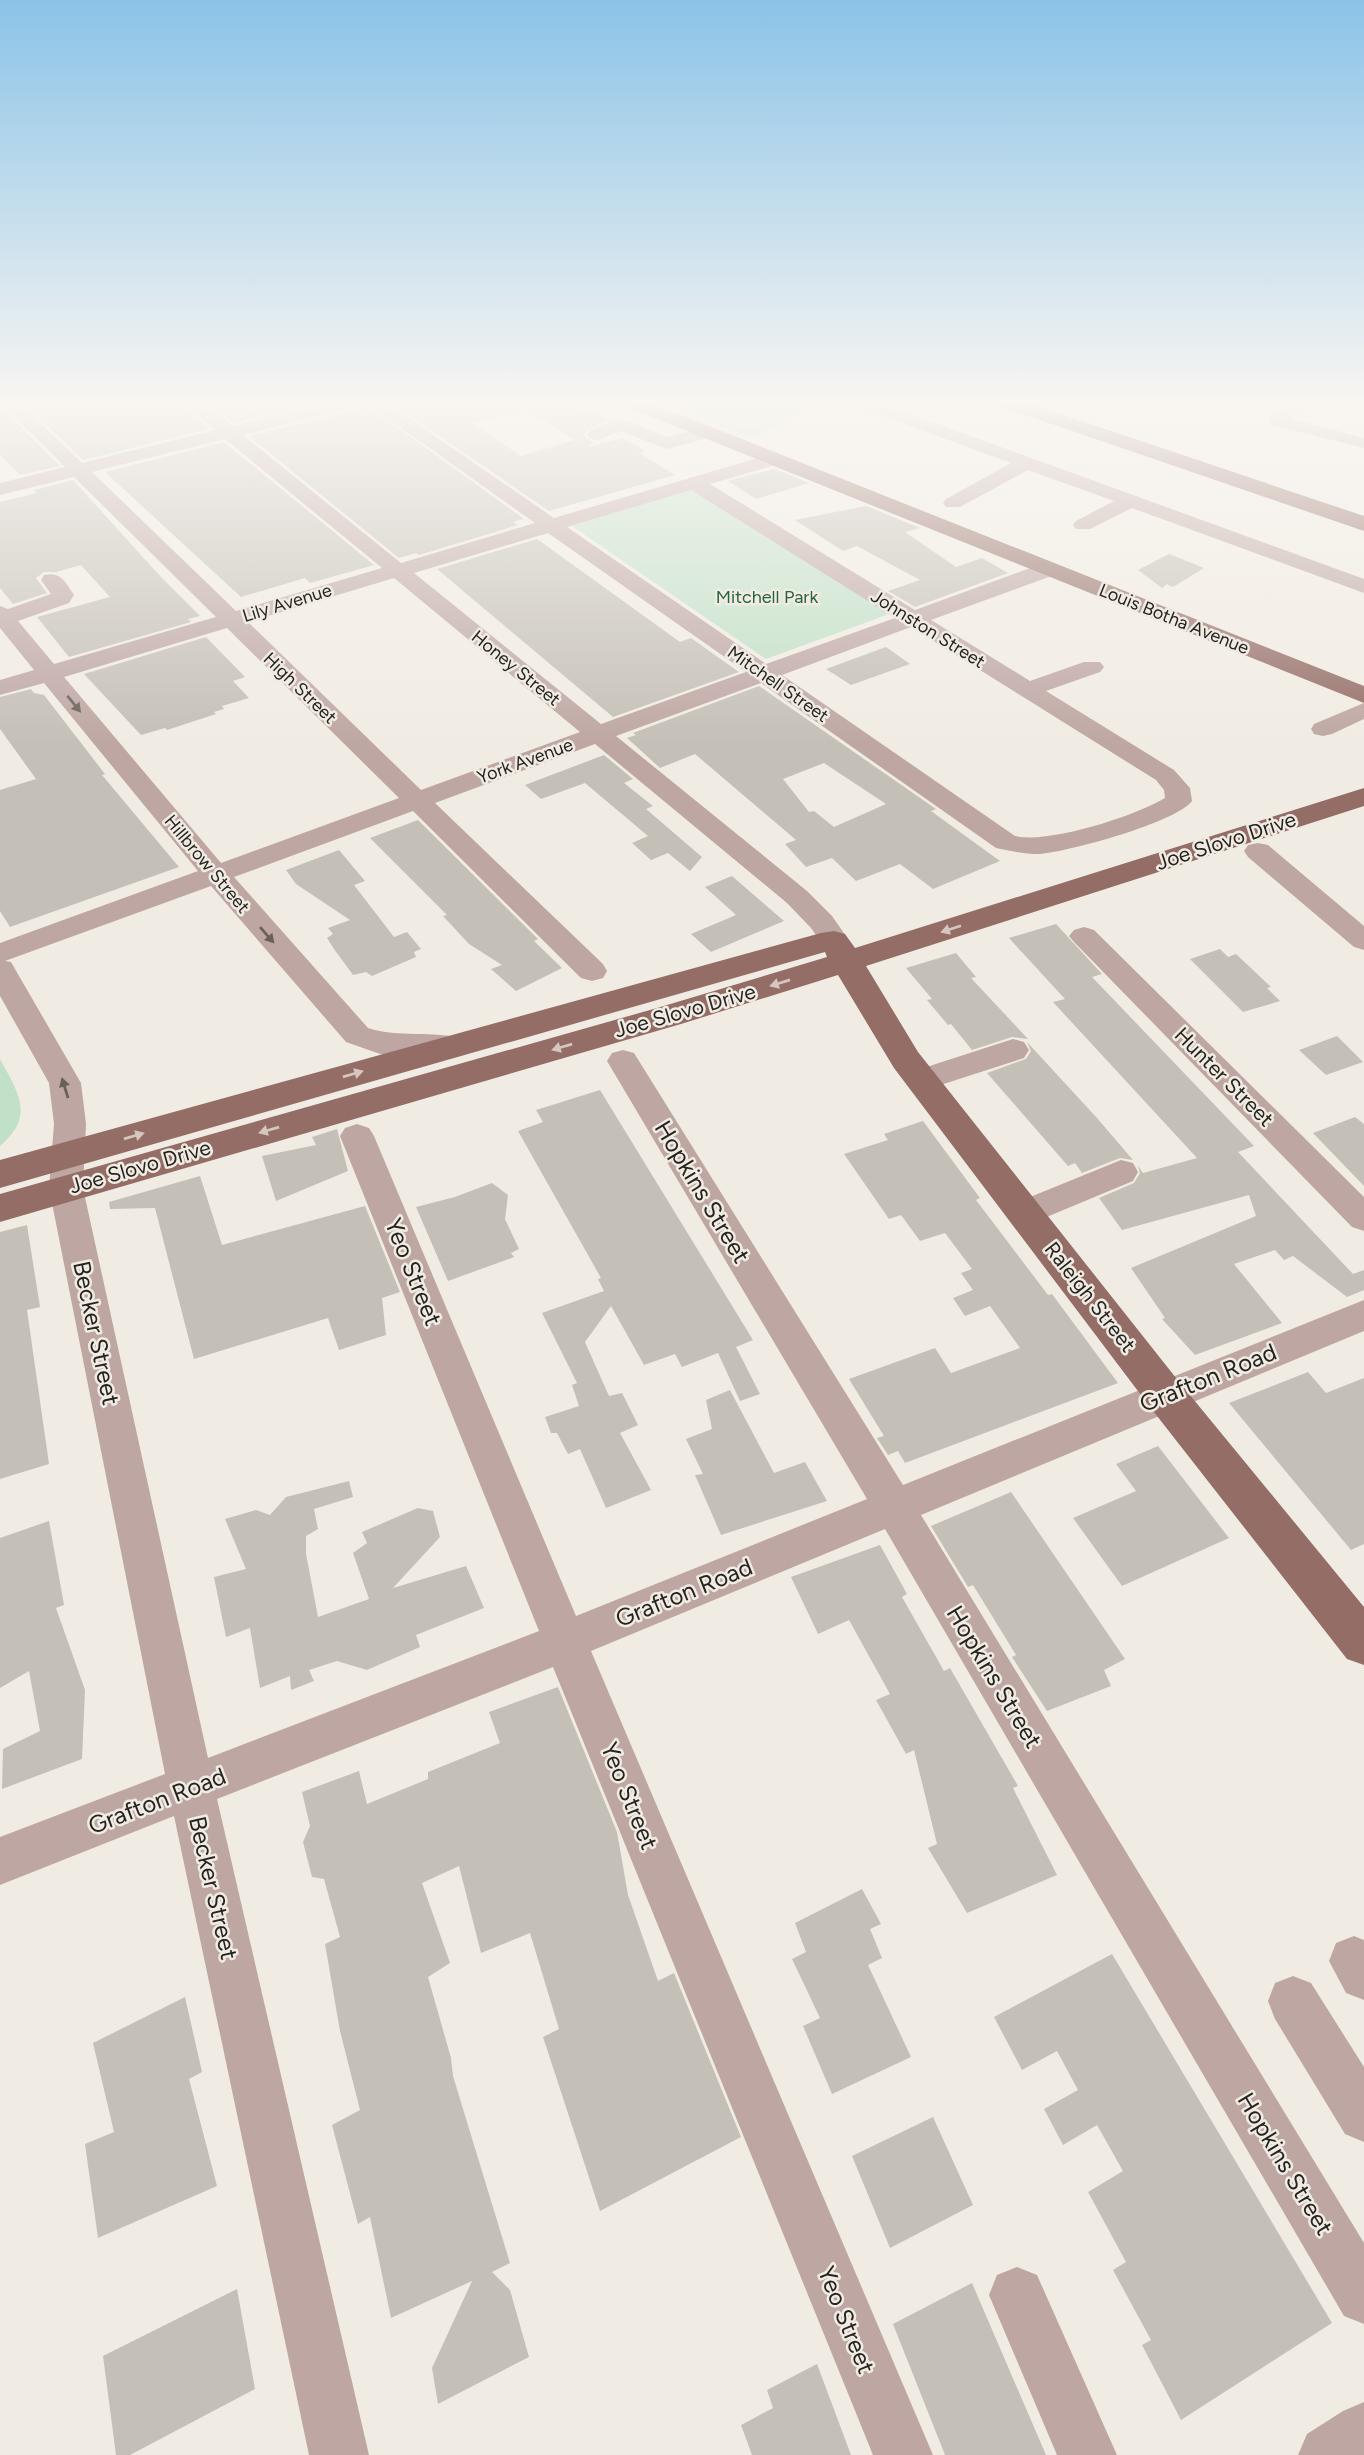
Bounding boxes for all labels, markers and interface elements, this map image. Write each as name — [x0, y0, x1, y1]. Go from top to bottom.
street label: Lily Avenue — [240, 579, 335, 627]
street label: Louis Botha Avenue — [1096, 579, 1252, 659]
street label: Johnston Street — [867, 585, 989, 673]
park label: Mitchell Park — [716, 586, 818, 608]
street label: Honey Street — [467, 625, 565, 711]
street label: Mitchell Street — [723, 641, 833, 727]
street label: High Street — [259, 648, 341, 728]
one-way arrow — [66, 694, 81, 712]
street label: York Avenue — [474, 733, 576, 789]
street label: Joe Slovo Drive — [1153, 806, 1299, 875]
street label: Hillbrow Street — [160, 810, 255, 918]
one-way arrow — [941, 925, 962, 935]
one-way arrow — [259, 926, 274, 943]
street label: Joe Slovo Drive — [611, 978, 758, 1043]
one-way arrow — [769, 978, 790, 988]
street label: Hunter Street — [1170, 1022, 1279, 1131]
one-way arrow — [551, 1042, 572, 1052]
one-way arrow — [342, 1069, 363, 1079]
one-way arrow — [59, 1077, 70, 1098]
street label: Hopkins Street — [649, 1115, 756, 1268]
one-way arrow — [258, 1125, 279, 1135]
one-way arrow — [123, 1131, 144, 1141]
street label: Joe Slovo Drive — [66, 1134, 213, 1199]
street label: Yeo Street — [379, 1214, 448, 1330]
street label: Raleigh Street — [1040, 1237, 1141, 1357]
street label: Becker Street — [67, 1258, 126, 1408]
street label: Grafton Road — [1135, 1337, 1280, 1418]
street label: Grafton Road — [611, 1552, 756, 1633]
street label: Hopkins Street — [941, 1600, 1048, 1753]
street label: Yeo Street — [595, 1738, 664, 1854]
street label: Grafton Road — [84, 1761, 230, 1840]
street label: Becker Street — [183, 1813, 244, 1963]
street label: Hopkins Street — [1232, 2087, 1339, 2240]
street label: Yeo Street — [812, 2262, 881, 2378]

